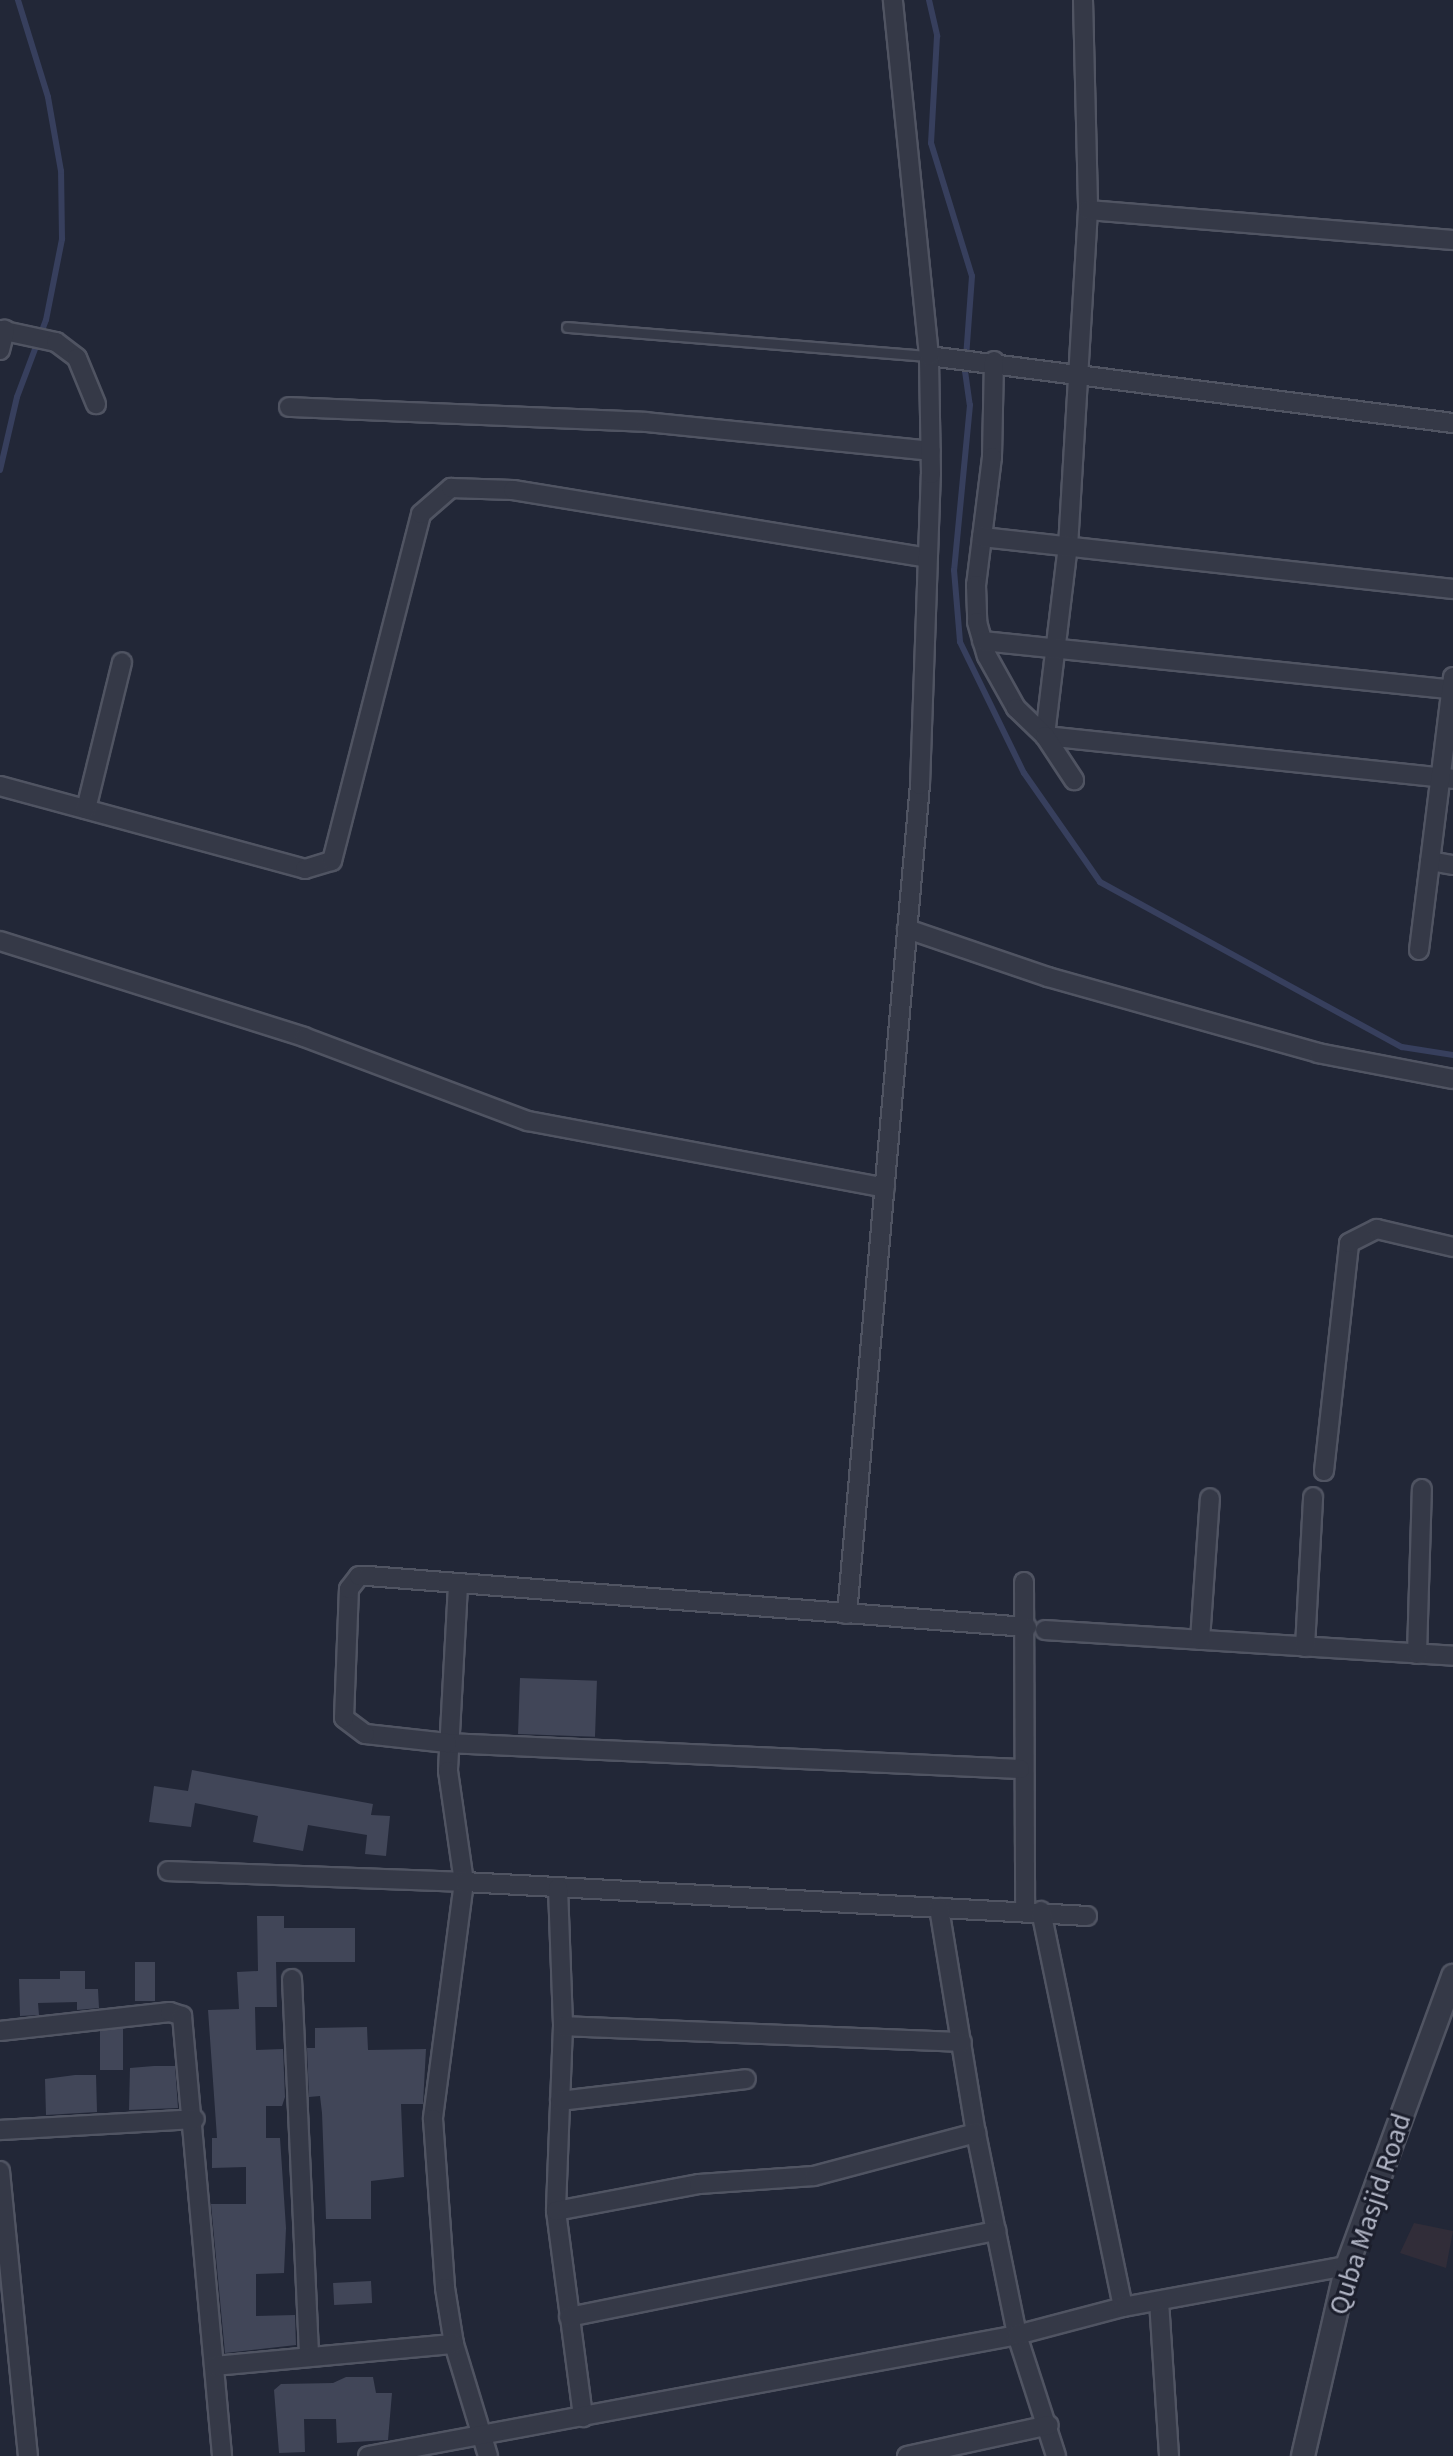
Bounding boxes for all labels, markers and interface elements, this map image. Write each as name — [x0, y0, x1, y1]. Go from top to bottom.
street label: Quba Masjid Road — [1322, 2109, 1418, 2319]

